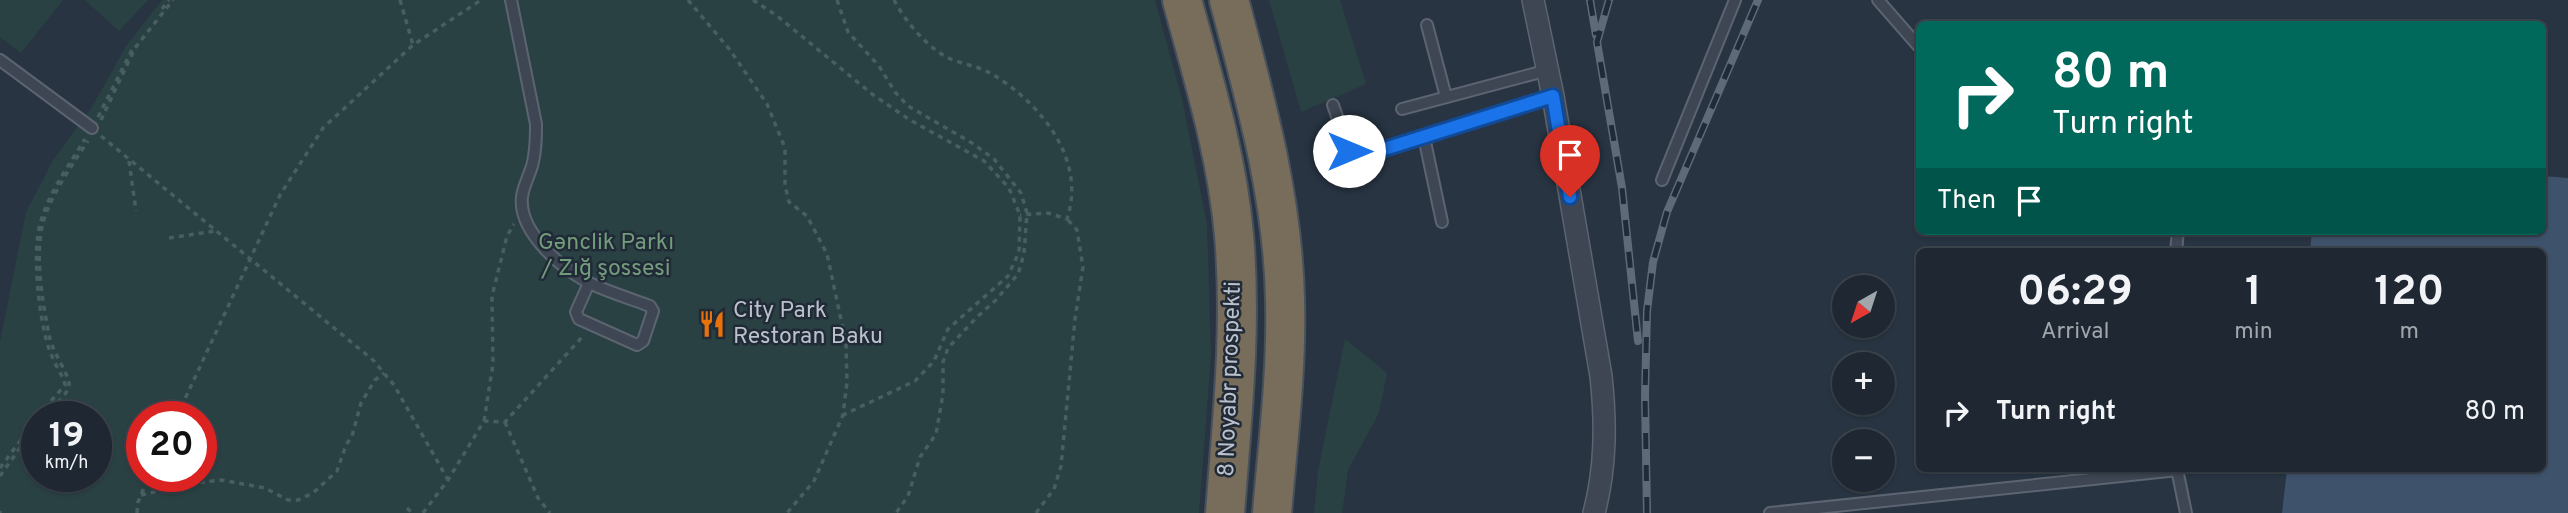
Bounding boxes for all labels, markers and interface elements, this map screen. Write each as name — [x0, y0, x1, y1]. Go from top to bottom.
text: 80 m — [2052, 44, 2169, 106]
icon: right — [1937, 49, 2028, 140]
text: Turn right — [2052, 105, 2194, 145]
position arrow — [1312, 114, 1386, 188]
pin — [1540, 125, 1600, 197]
icon: arrive — [1551, 136, 1589, 174]
icon: arrive — [2010, 182, 2048, 220]
text: Then — [1937, 185, 1996, 218]
park label: Gənclik Parkı / Zığ şossesi — [538, 229, 674, 284]
text: 06:29 — [2018, 267, 2133, 320]
text: 1 — [2245, 267, 2262, 320]
text: 120 — [2374, 267, 2444, 320]
north arrow — [1832, 275, 1895, 338]
map controls — [1832, 275, 1895, 492]
street label: 8 Noyabr prospekti — [1213, 281, 1249, 477]
place label: City Park Restoran Baku — [733, 297, 883, 352]
restaurant icon: City Park Restoran Baku — [697, 309, 727, 339]
text: Arrival — [2041, 318, 2109, 347]
text: min — [2234, 318, 2273, 347]
text: m — [2400, 318, 2419, 347]
button: + — [1832, 352, 1895, 415]
icon: right — [1937, 394, 1975, 432]
text: Turn right — [1996, 396, 2116, 429]
text: 80 m — [2465, 396, 2525, 429]
speed limit sign: 20 — [126, 401, 217, 492]
text: 19 — [49, 415, 84, 459]
button: − — [1832, 429, 1895, 492]
text: km/h — [45, 452, 88, 475]

